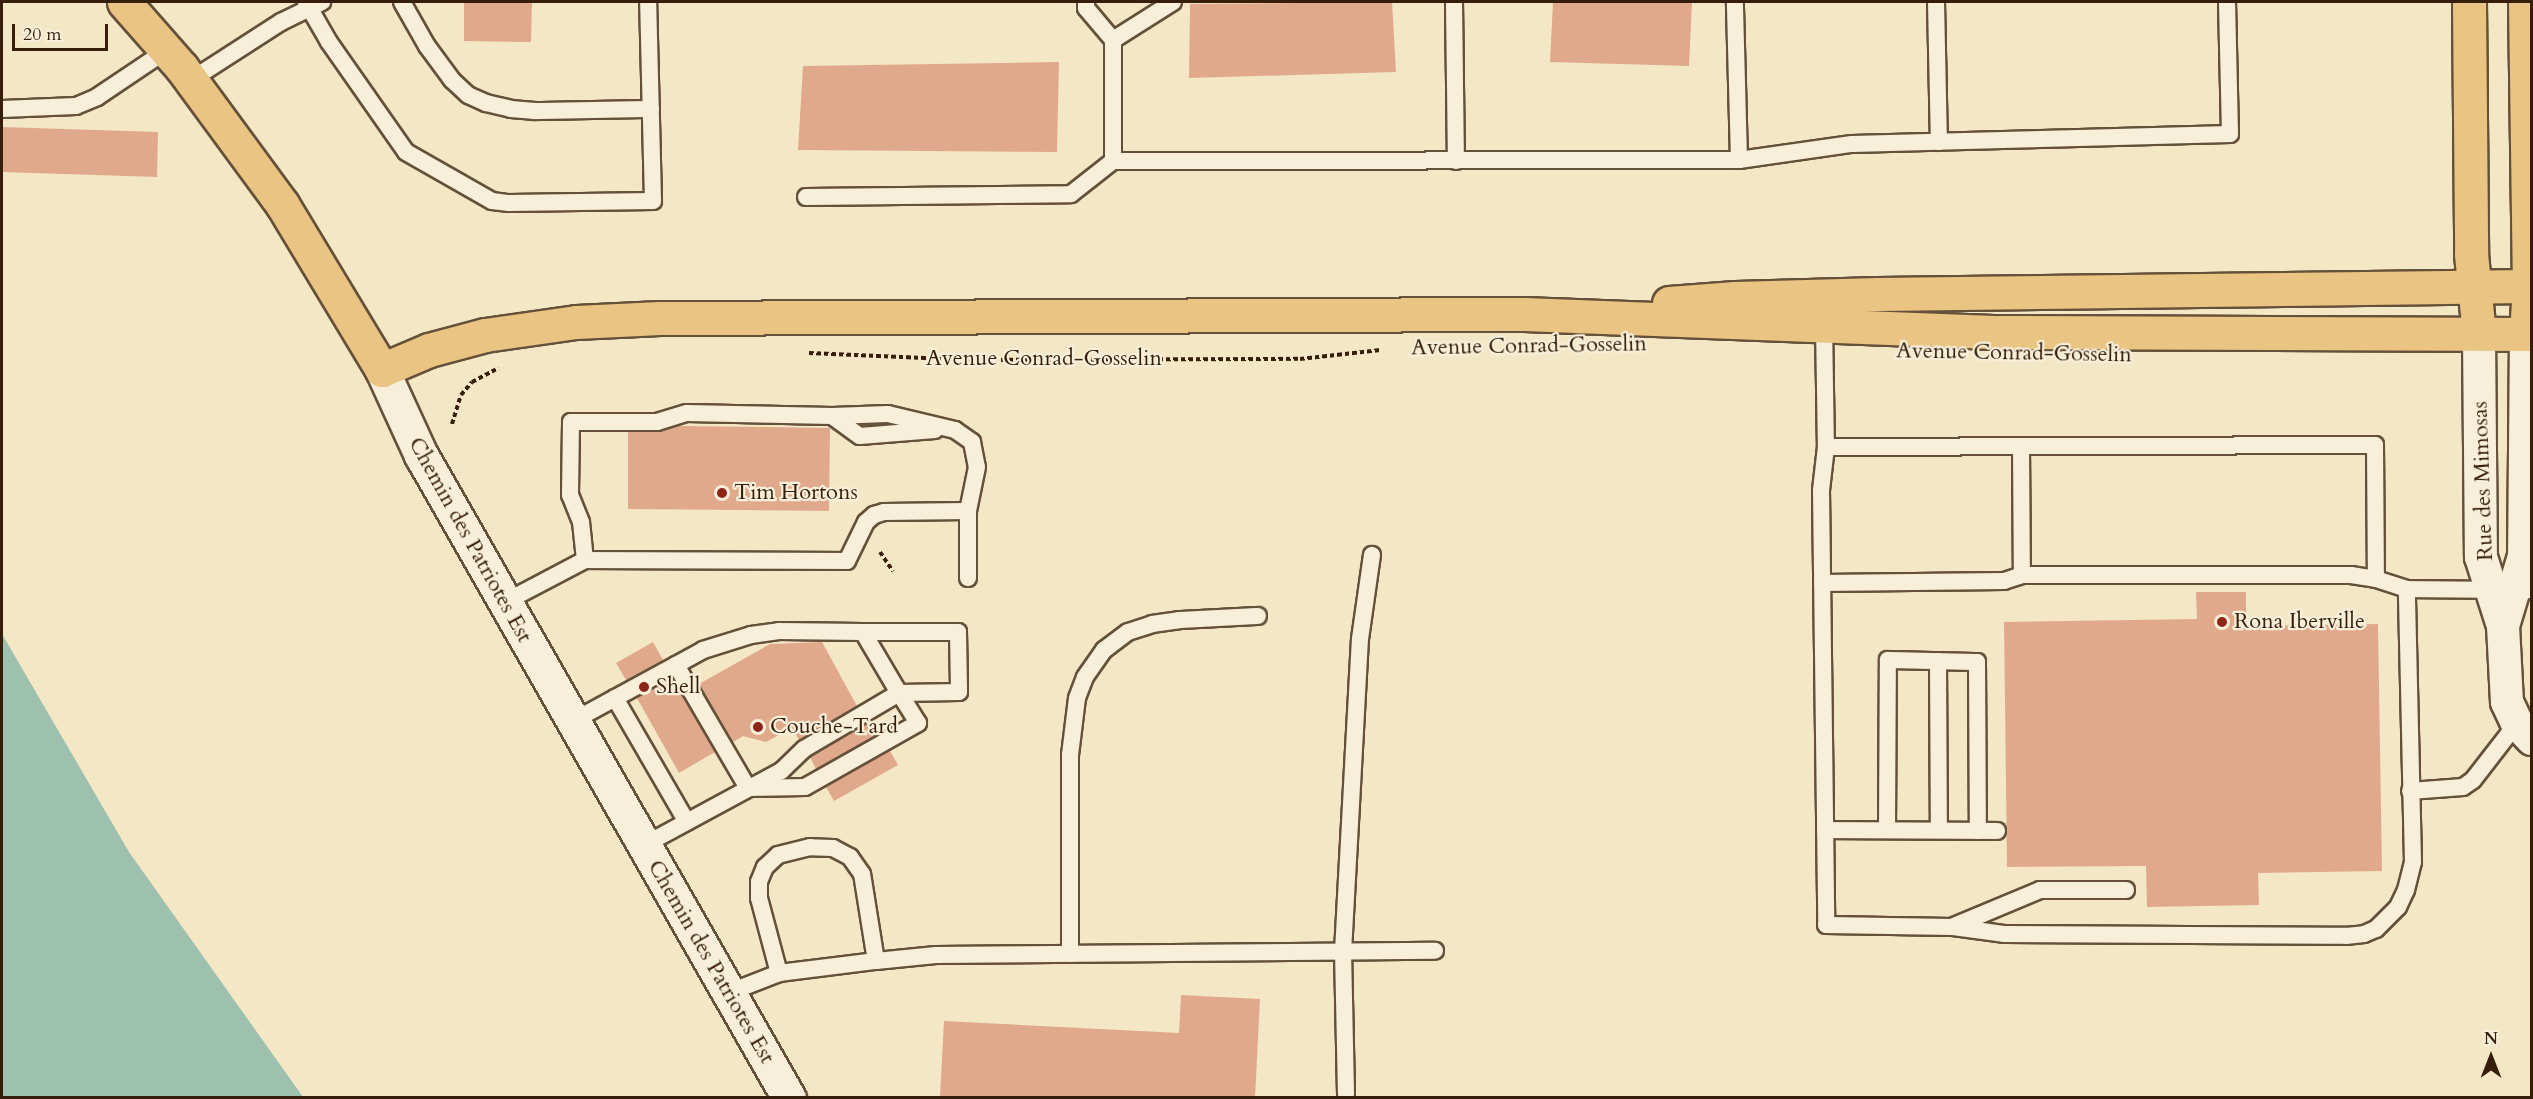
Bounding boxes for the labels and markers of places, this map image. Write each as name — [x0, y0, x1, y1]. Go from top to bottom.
place label: Tim Hortons — [734, 480, 858, 506]
marker: Tim Hortons — [715, 486, 729, 500]
place label: Rona Iberville — [2234, 609, 2365, 635]
marker: Rona Iberville — [2215, 615, 2229, 629]
place label: Shell — [656, 674, 700, 700]
marker: Shell — [637, 680, 651, 694]
place label: Couche-Tard — [770, 714, 898, 740]
marker: Couche-Tard — [751, 720, 765, 734]

